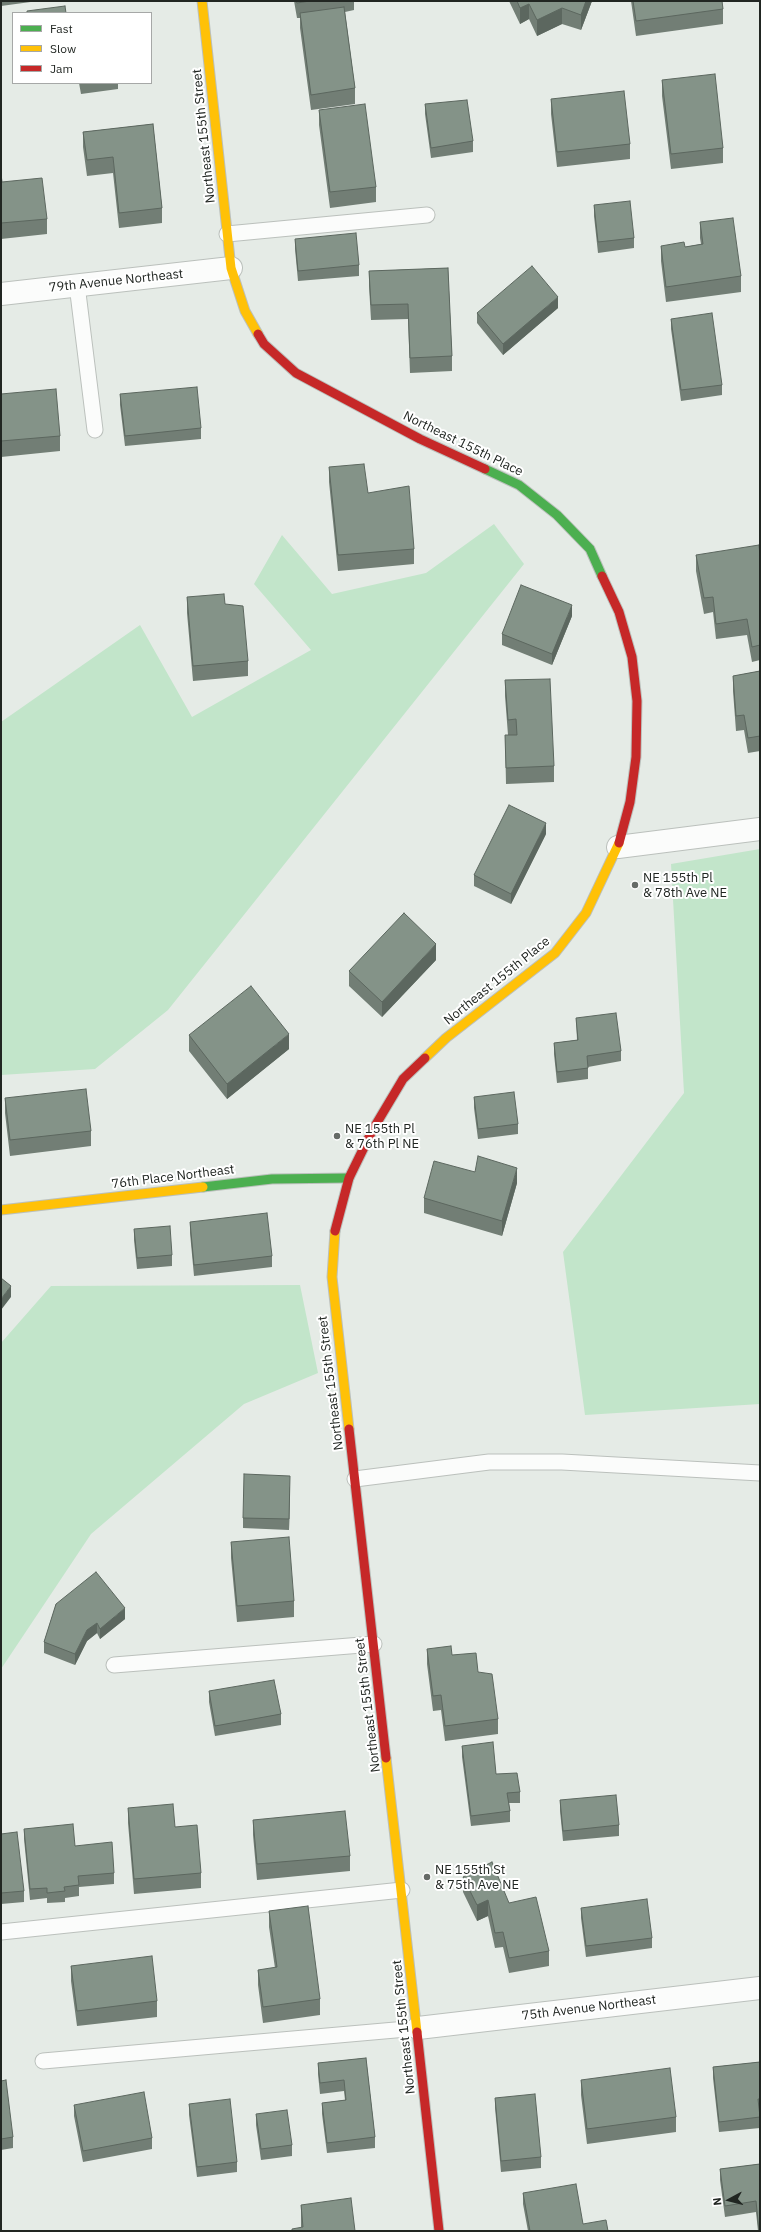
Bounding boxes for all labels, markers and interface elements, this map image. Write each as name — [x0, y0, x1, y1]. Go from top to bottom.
legend — [12, 12, 152, 84]
text: Fast — [50, 21, 73, 36]
text: Slow — [50, 41, 76, 56]
text: Jam — [50, 61, 73, 76]
street label: Northeast 155th Street — [189, 68, 219, 204]
street label: 79th Avenue Northeast — [48, 266, 184, 296]
street label: Northeast 155th Place — [400, 408, 526, 480]
place label: NE 155th Pl & 78th Ave NE — [643, 870, 727, 901]
marker: NE 155th Pl & 78th Ave NE — [630, 880, 640, 890]
street label: Northeast 155th Place — [441, 934, 553, 1028]
place label: NE 155th Pl & 76th Pl NE — [345, 1121, 419, 1152]
marker: NE 155th Pl & 76th Pl NE — [332, 1131, 342, 1141]
street label: 76th Place Northeast — [111, 1162, 235, 1192]
street label: Northeast 155th Street — [315, 1315, 347, 1451]
street label: Northeast 155th Street — [352, 1637, 384, 1773]
place label: NE 155th St & 75th Ave NE — [435, 1862, 519, 1893]
marker: NE 155th St & 75th Ave NE — [422, 1872, 432, 1882]
street label: Northeast 155th Street — [389, 1959, 419, 2095]
street label: 75th Avenue Northeast — [521, 1992, 657, 2024]
north arrow — [709, 2180, 749, 2220]
text: N — [710, 2197, 725, 2206]

